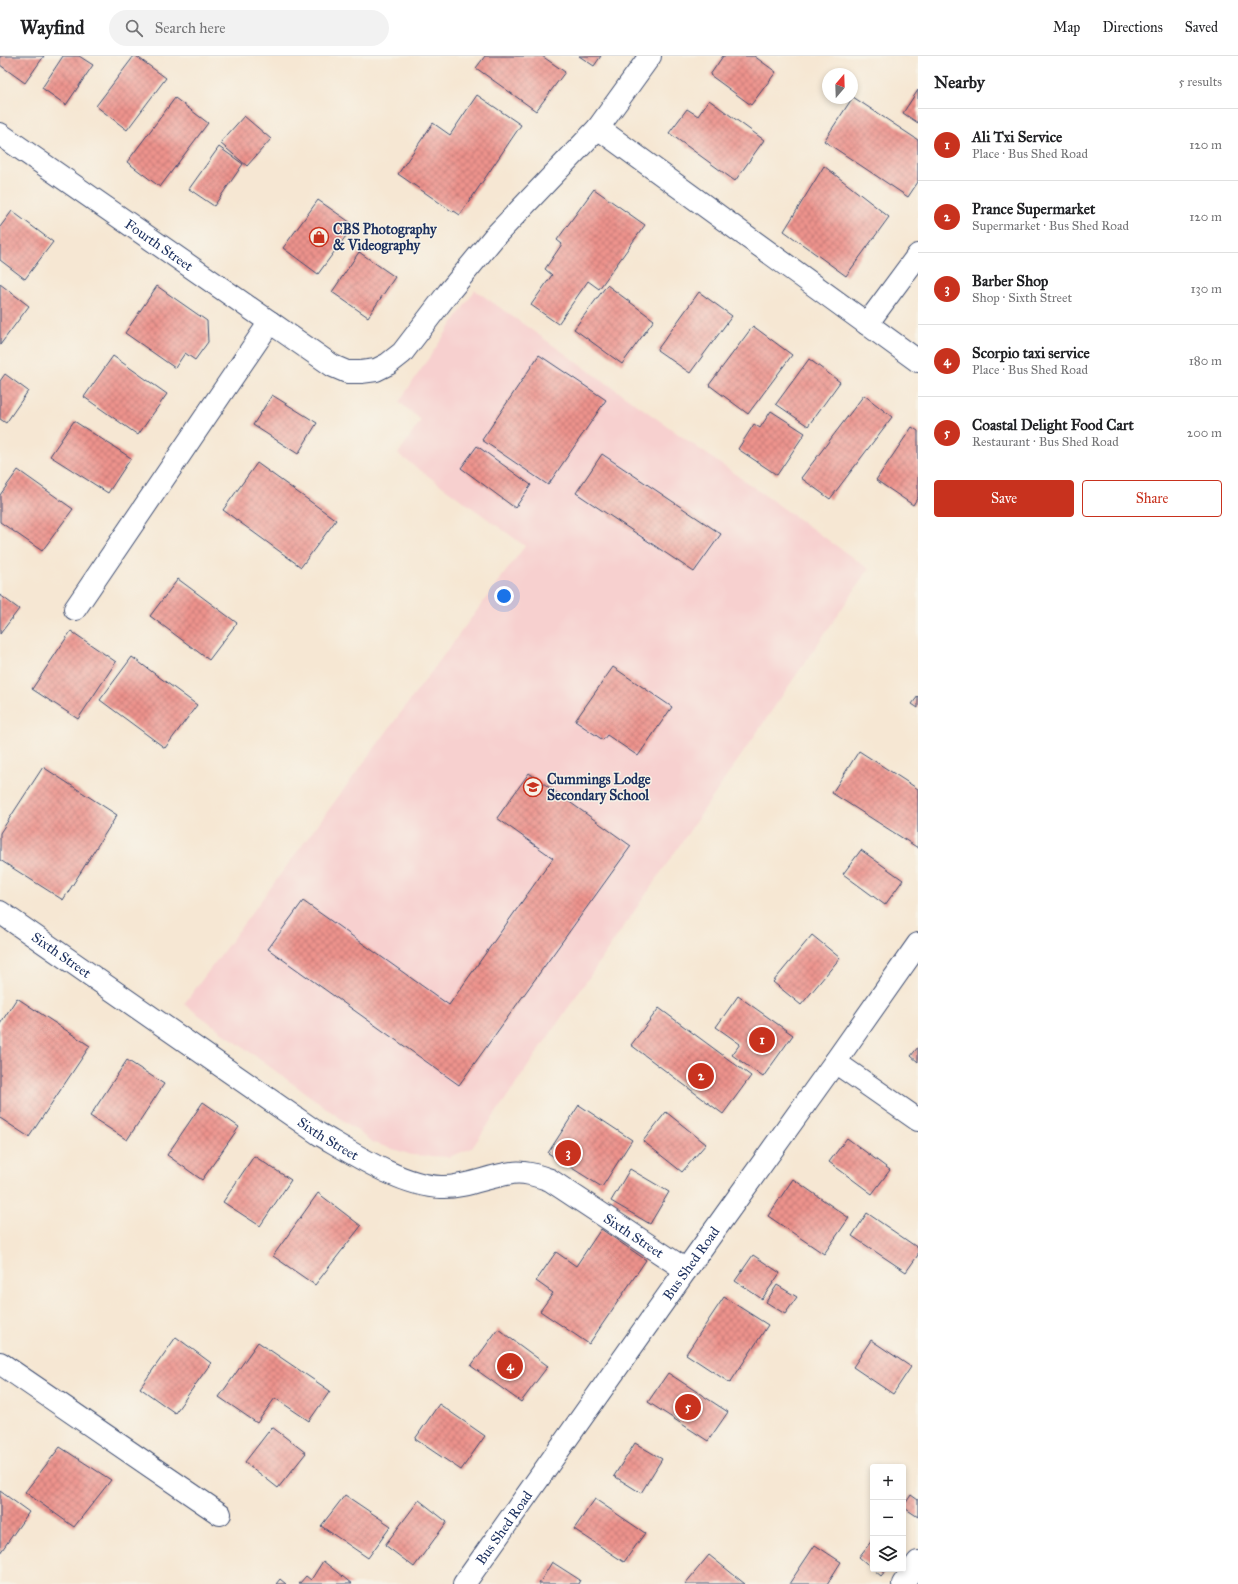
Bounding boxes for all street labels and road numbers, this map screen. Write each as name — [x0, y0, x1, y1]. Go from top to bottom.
street label: Fourth Street — [121, 216, 196, 275]
street label: Sixth Street — [28, 929, 94, 982]
street label: Sixth Street — [294, 1114, 361, 1164]
street label: Sixth Street — [600, 1210, 667, 1262]
street label: Bus Shed Road — [659, 1223, 723, 1304]
street label: Bus Shed Road — [472, 1488, 536, 1568]

